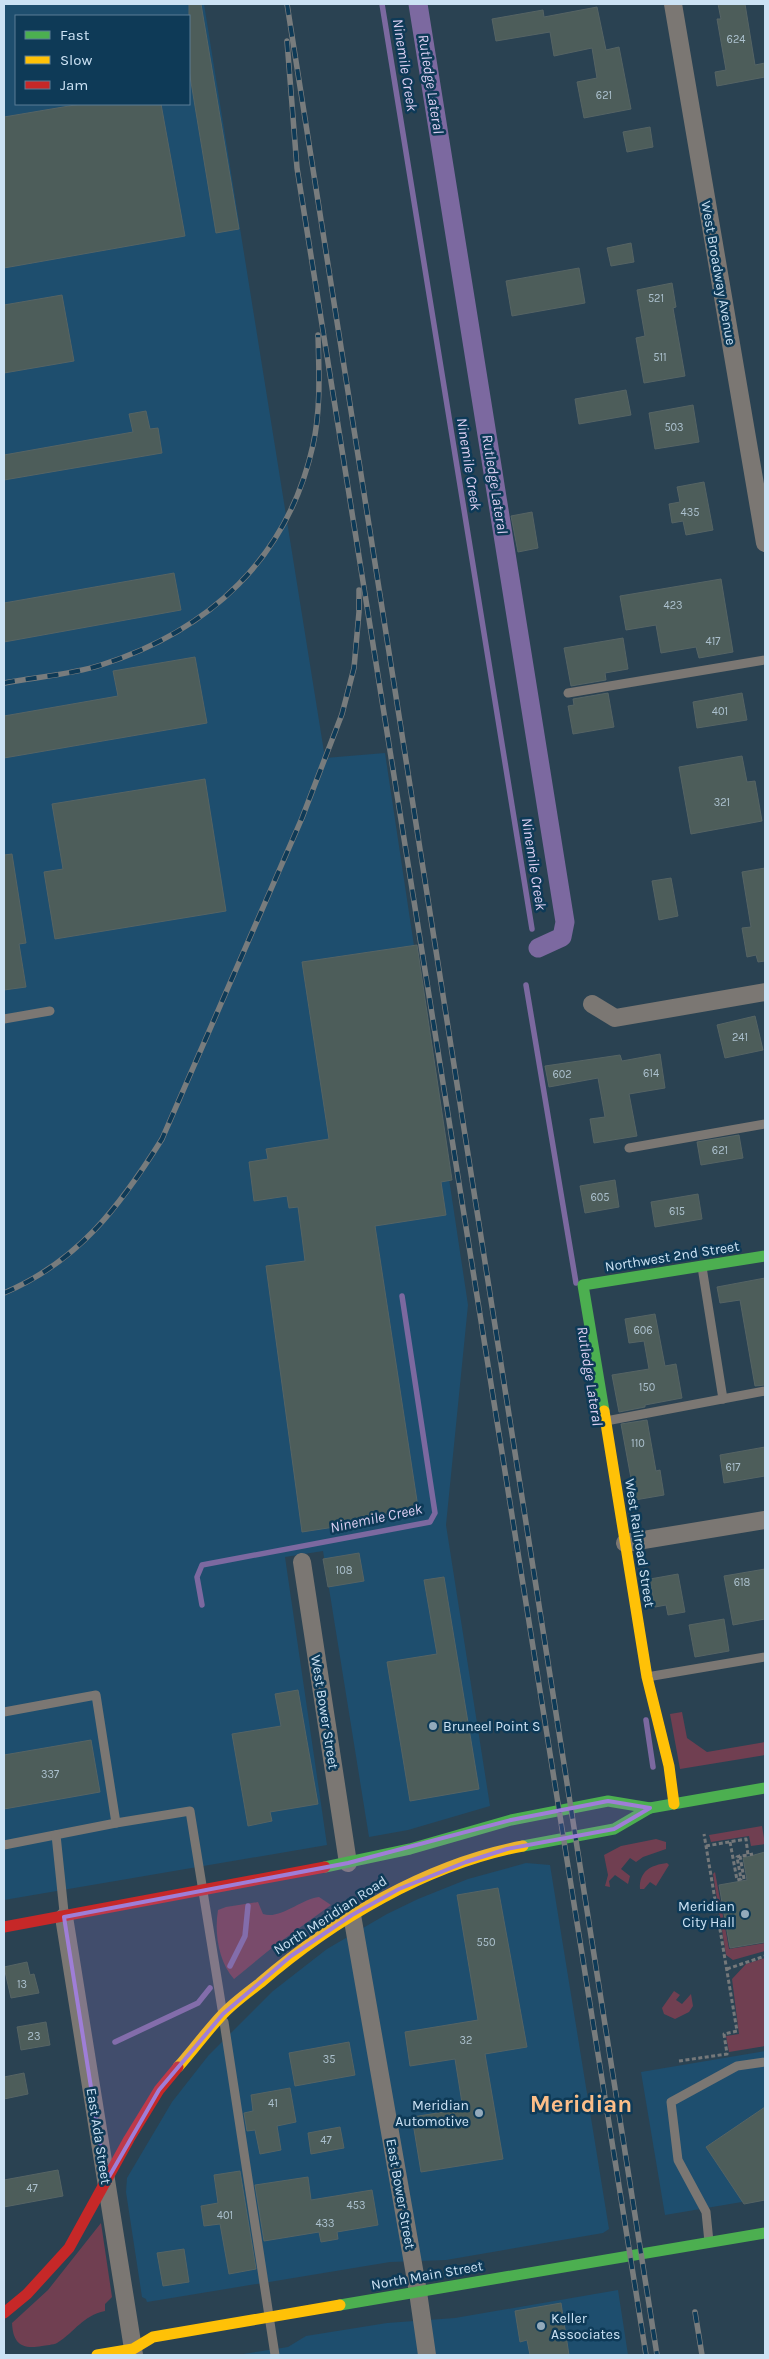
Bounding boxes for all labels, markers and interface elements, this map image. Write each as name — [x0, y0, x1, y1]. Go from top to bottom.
legend — [15, 15, 190, 105]
water label: Ninemile Creek — [389, 17, 421, 113]
text: Fast — [60, 26, 90, 44]
water label: Rutledge Lateral — [414, 33, 448, 135]
house number: 624 — [727, 33, 745, 46]
text: Slow — [60, 51, 92, 69]
text: Jam — [60, 76, 88, 94]
house number: 621 — [596, 89, 612, 102]
street label: West Broadway Avenue — [697, 200, 740, 347]
house number: 521 — [648, 292, 664, 305]
house number: 511 — [653, 351, 667, 364]
water label: Ninemile Creek — [453, 416, 485, 512]
house number: 503 — [664, 421, 684, 434]
water label: Rutledge Lateral — [478, 433, 512, 535]
house number: 435 — [681, 506, 699, 519]
house number: 423 — [663, 599, 683, 612]
house number: 417 — [706, 635, 720, 648]
house number: 401 — [712, 705, 728, 718]
house number: 321 — [714, 796, 730, 809]
water label: Ninemile Creek — [518, 816, 550, 912]
house number: 241 — [732, 1031, 748, 1044]
house number: 614 — [643, 1067, 659, 1080]
house number: 602 — [552, 1068, 572, 1081]
house number: 621 — [712, 1144, 728, 1157]
house number: 605 — [590, 1191, 610, 1204]
house number: 615 — [669, 1205, 685, 1218]
street label: Northwest 2nd Street — [604, 1237, 741, 1276]
house number: 606 — [633, 1324, 653, 1337]
water label: Rutledge Lateral — [573, 1325, 607, 1427]
house number: 150 — [639, 1381, 655, 1394]
house number: 110 — [631, 1437, 645, 1450]
house number: 617 — [725, 1461, 741, 1474]
street label: West Railroad Street — [621, 1478, 658, 1609]
water label: Ninemile Creek — [328, 1499, 424, 1537]
house number: 108 — [336, 1564, 353, 1577]
house number: 618 — [734, 1576, 751, 1589]
street label: West Bower Street — [307, 1654, 342, 1771]
place label: Bruneel Point S — [443, 1718, 540, 1735]
marker: Bruneel Point S — [427, 1720, 439, 1732]
house number: 337 — [41, 1768, 59, 1781]
street label: North Meridian Road — [270, 1872, 390, 1958]
place label: Meridian City Hall — [678, 1898, 735, 1931]
marker: Meridian City Hall — [739, 1908, 751, 1920]
house number: 550 — [477, 1936, 495, 1949]
house number: 13 — [17, 1978, 27, 1991]
house number: 23 — [28, 2030, 40, 2043]
house number: 32 — [460, 2034, 472, 2047]
house number: 35 — [323, 2053, 335, 2066]
street label: East Ada Street — [82, 2087, 115, 2185]
district label: Meridian — [530, 2090, 632, 2118]
house number: 41 — [268, 2097, 278, 2110]
place label: Meridian Automotive — [395, 2097, 469, 2130]
marker: Meridian Automotive — [473, 2107, 485, 2119]
house number: 47 — [320, 2134, 332, 2147]
street label: East Bower Street — [382, 2137, 419, 2251]
house number: 47 — [26, 2182, 38, 2195]
house number: 453 — [347, 2199, 365, 2212]
house number: 401 — [217, 2209, 233, 2222]
house number: 433 — [315, 2217, 335, 2230]
street label: North Main Street — [370, 2257, 484, 2294]
place label: Keller Associates — [551, 2310, 620, 2343]
marker: Keller Associates — [535, 2320, 547, 2332]

